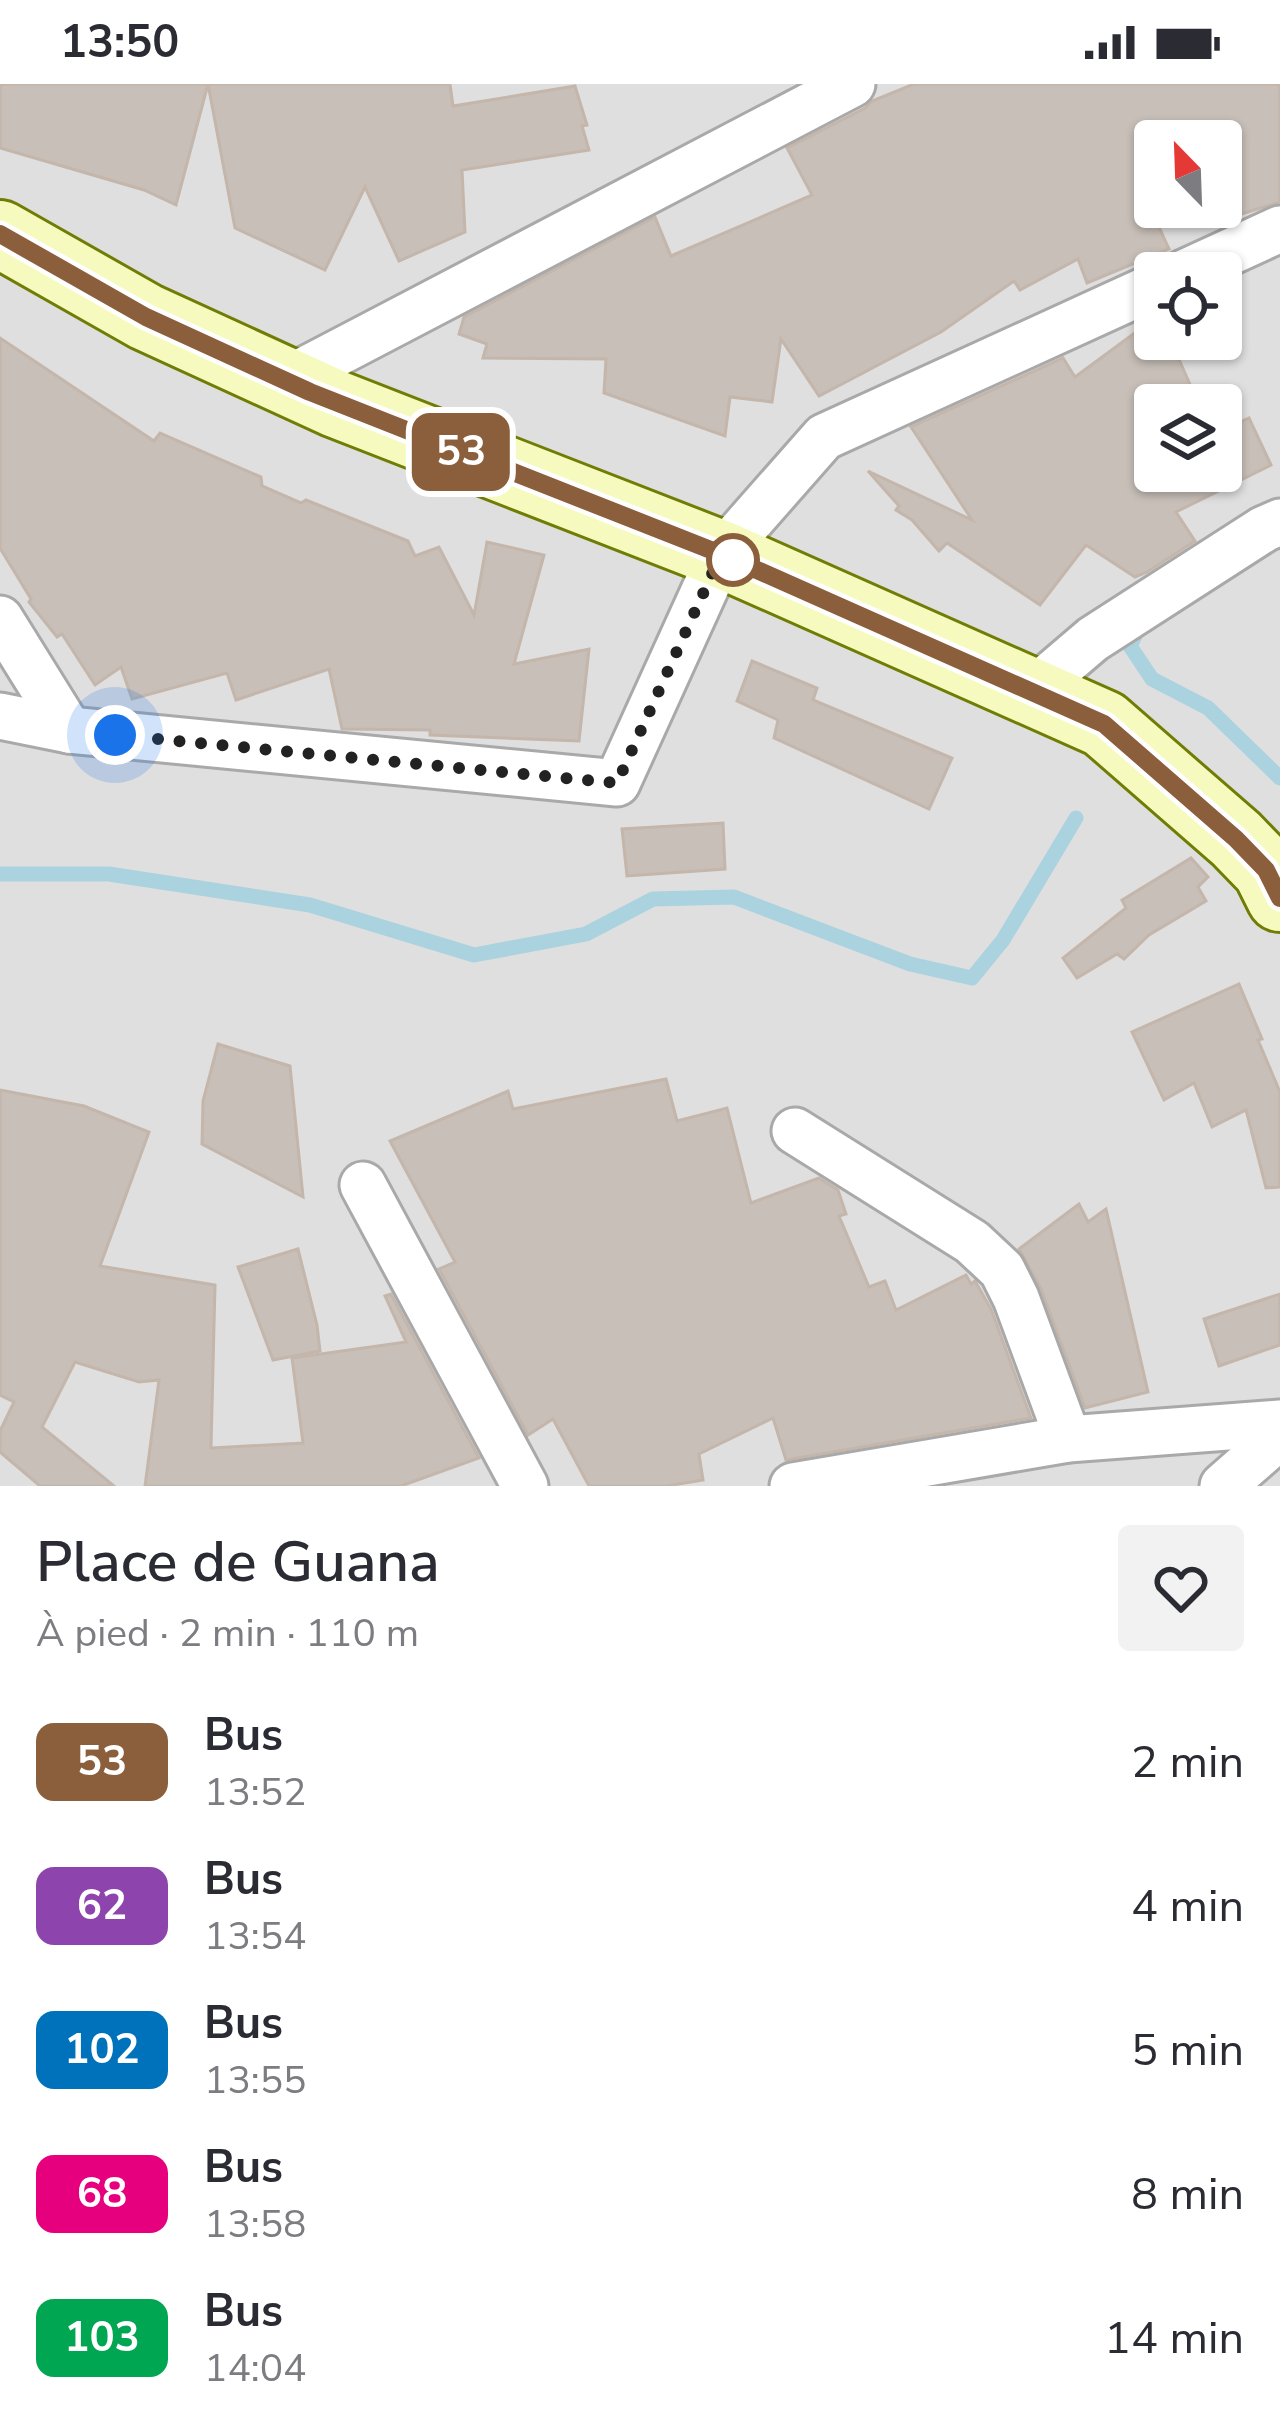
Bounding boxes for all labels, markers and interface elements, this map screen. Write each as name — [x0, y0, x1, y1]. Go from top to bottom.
text: 13:50 — [60, 12, 179, 73]
north arrow — [1134, 120, 1242, 228]
map controls — [1134, 120, 1242, 492]
button: locate — [1134, 252, 1242, 360]
button: layers — [1134, 384, 1242, 492]
line badge: 53 — [407, 413, 515, 491]
text: 53 — [436, 423, 486, 480]
unlabelled marker — [708, 535, 758, 585]
your location — [85, 705, 145, 765]
text: Place de Guana — [36, 1523, 440, 1601]
button: heart — [1118, 1525, 1244, 1651]
text: À pied · 2 min · 110 m — [36, 1607, 419, 1660]
text: Bus — [204, 1705, 283, 1766]
text: 2 min — [1131, 1732, 1244, 1793]
text: 53 — [77, 1733, 127, 1790]
text: 13:52 — [204, 1766, 307, 1819]
text: Bus — [204, 1849, 283, 1910]
text: 4 min — [1131, 1876, 1244, 1937]
text: 62 — [77, 1877, 127, 1934]
text: 13:54 — [204, 1910, 307, 1963]
text: Bus — [204, 1993, 283, 2054]
text: 5 min — [1131, 2020, 1244, 2081]
text: 102 — [64, 2021, 140, 2078]
text: 13:55 — [204, 2054, 307, 2107]
text: Bus — [204, 2137, 283, 2198]
text: 8 min — [1131, 2164, 1244, 2225]
text: 68 — [77, 2165, 127, 2222]
text: 13:58 — [204, 2198, 307, 2251]
text: Bus — [204, 2281, 283, 2342]
text: 14 min — [1104, 2308, 1244, 2369]
text: 103 — [64, 2309, 140, 2366]
text: 14:04 — [204, 2342, 307, 2395]

